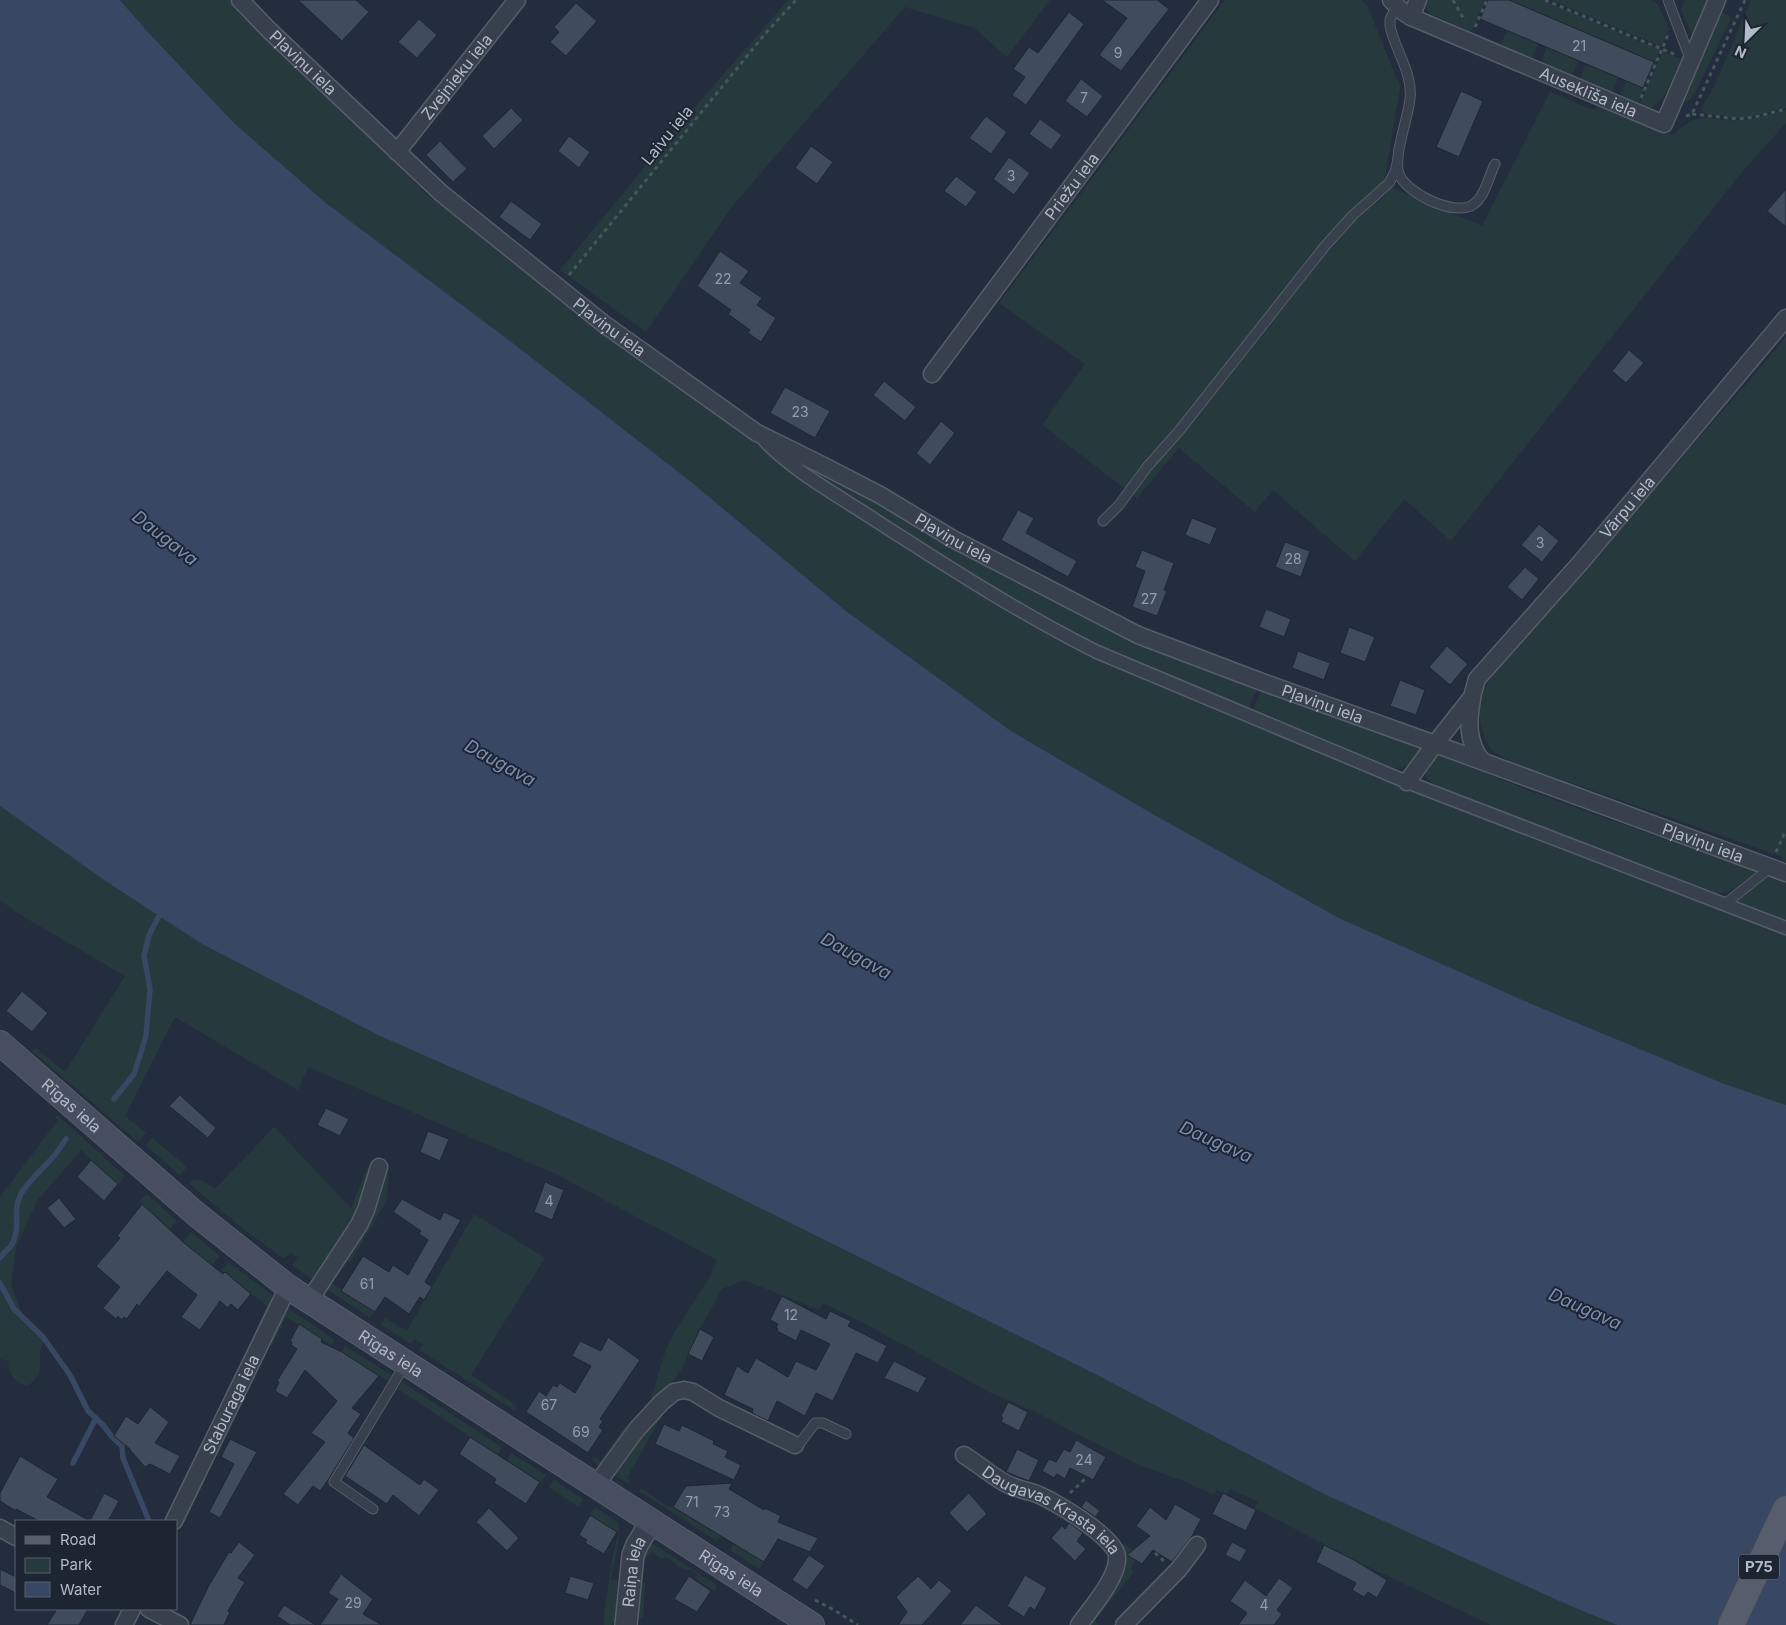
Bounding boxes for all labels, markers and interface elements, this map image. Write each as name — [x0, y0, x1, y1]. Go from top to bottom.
north arrow — [1721, 15, 1771, 65]
street label: Pļaviņu iela — [265, 26, 341, 99]
street label: Zvejnieku iela — [417, 30, 496, 123]
house number: 21 — [1572, 37, 1586, 54]
text: N — [1732, 42, 1749, 62]
house number: 9 — [1114, 44, 1122, 61]
street label: Auseklīša iela — [1537, 63, 1640, 122]
house number: 7 — [1080, 89, 1088, 106]
street label: Laivu iela — [637, 101, 697, 169]
street label: Priežu iela — [1040, 149, 1103, 224]
house number: 3 — [1007, 167, 1015, 184]
house number: 22 — [714, 270, 732, 287]
street label: Pļaviņu iela — [569, 293, 650, 360]
house number: 23 — [791, 403, 809, 420]
street label: Vārpu iela — [1595, 472, 1659, 542]
water label: Daugava — [128, 506, 202, 570]
street label: Pļaviņu iela — [912, 509, 996, 568]
house number: 3 — [1536, 534, 1544, 551]
house number: 28 — [1284, 550, 1302, 567]
house number: 27 — [1141, 590, 1157, 607]
street label: Pļaviņu iela — [1279, 680, 1366, 727]
water label: Daugava — [461, 735, 539, 790]
street label: Pļaviņu iela — [1660, 818, 1746, 867]
water label: Daugava — [817, 928, 895, 983]
street label: Rīgas iela — [38, 1074, 106, 1137]
water label: Daugava — [1177, 1116, 1256, 1167]
house number: 4 — [544, 1192, 554, 1209]
house number: 61 — [360, 1275, 374, 1292]
water label: Daugava — [1546, 1283, 1625, 1334]
house number: 12 — [784, 1306, 798, 1323]
street label: Rīgas iela — [355, 1325, 427, 1381]
street label: Staburaga iela — [198, 1351, 264, 1457]
house number: 67 — [541, 1396, 557, 1413]
house number: 69 — [572, 1423, 590, 1440]
house number: 24 — [1075, 1451, 1093, 1468]
street label: Daugavas Krasta iela — [978, 1461, 1125, 1558]
house number: 71 — [685, 1493, 699, 1510]
house number: 73 — [714, 1503, 730, 1520]
legend — [15, 1520, 178, 1610]
text: Road — [60, 1530, 96, 1549]
street label: Raiņa iela — [618, 1532, 650, 1608]
street label: Rīgas iela — [695, 1545, 767, 1601]
road number: P75 — [1739, 1554, 1779, 1580]
text: Park — [60, 1555, 93, 1574]
text: Water — [60, 1580, 102, 1599]
house number: 29 — [344, 1594, 362, 1611]
house number: 4 — [1259, 1596, 1269, 1613]

